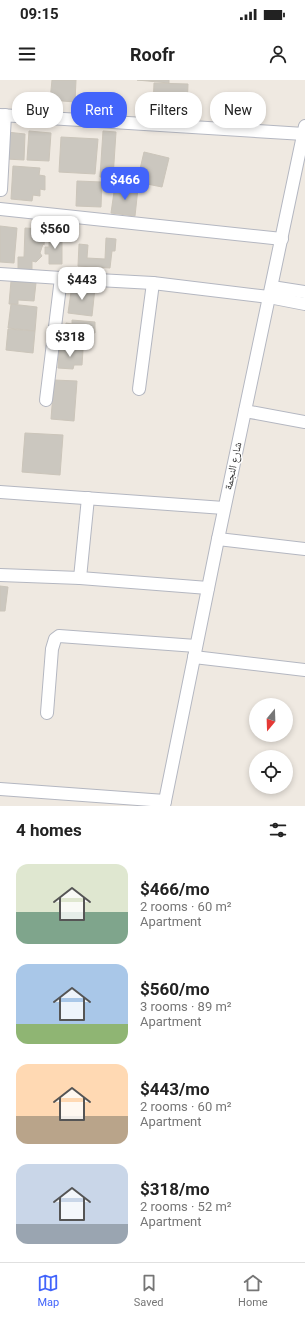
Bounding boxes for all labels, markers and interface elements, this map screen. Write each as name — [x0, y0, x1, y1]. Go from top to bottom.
text: 09:15 — [20, 5, 59, 23]
icon: menu — [16, 43, 38, 65]
icon: person — [267, 43, 289, 65]
text: Roofr — [130, 44, 175, 65]
chip: Buy — [12, 92, 63, 128]
chip: Rent — [71, 92, 127, 128]
chip: Filters — [135, 92, 202, 128]
chip: New — [210, 92, 266, 128]
pin: $466 — [101, 167, 149, 201]
text: $466 — [110, 172, 140, 187]
pin: $560 — [31, 216, 79, 250]
text: $560 — [40, 221, 70, 236]
pin: $443 — [58, 267, 106, 301]
text: $443 — [67, 272, 97, 287]
pin: $318 — [46, 324, 94, 358]
text: $318 — [55, 329, 85, 344]
street label: شارع النجمة — [222, 441, 244, 491]
north arrow — [249, 698, 293, 742]
map controls — [249, 698, 293, 794]
button: locate — [249, 750, 293, 794]
icon: filters — [267, 819, 289, 841]
text: 4 homes — [16, 820, 82, 840]
text: $466/mo — [140, 879, 210, 899]
icon: home — [48, 880, 96, 928]
text: 2 rooms · 60 m² — [140, 899, 232, 914]
text: Apartment — [140, 914, 202, 929]
text: $560/mo — [140, 979, 210, 999]
icon: home — [48, 980, 96, 1028]
text: 3 rooms · 89 m² — [140, 999, 232, 1014]
text: Apartment — [140, 1014, 202, 1029]
text: $443/mo — [140, 1079, 210, 1099]
icon: home — [48, 1080, 96, 1128]
text: 2 rooms · 60 m² — [140, 1099, 232, 1114]
text: Apartment — [140, 1114, 202, 1129]
text: $318/mo — [140, 1179, 210, 1199]
icon: home — [48, 1180, 96, 1228]
text: 2 rooms · 52 m² — [140, 1199, 232, 1214]
text: Apartment — [140, 1214, 202, 1229]
tab: Map — [37, 1272, 59, 1309]
tab: Saved — [134, 1272, 164, 1309]
tab: Home — [238, 1272, 268, 1309]

